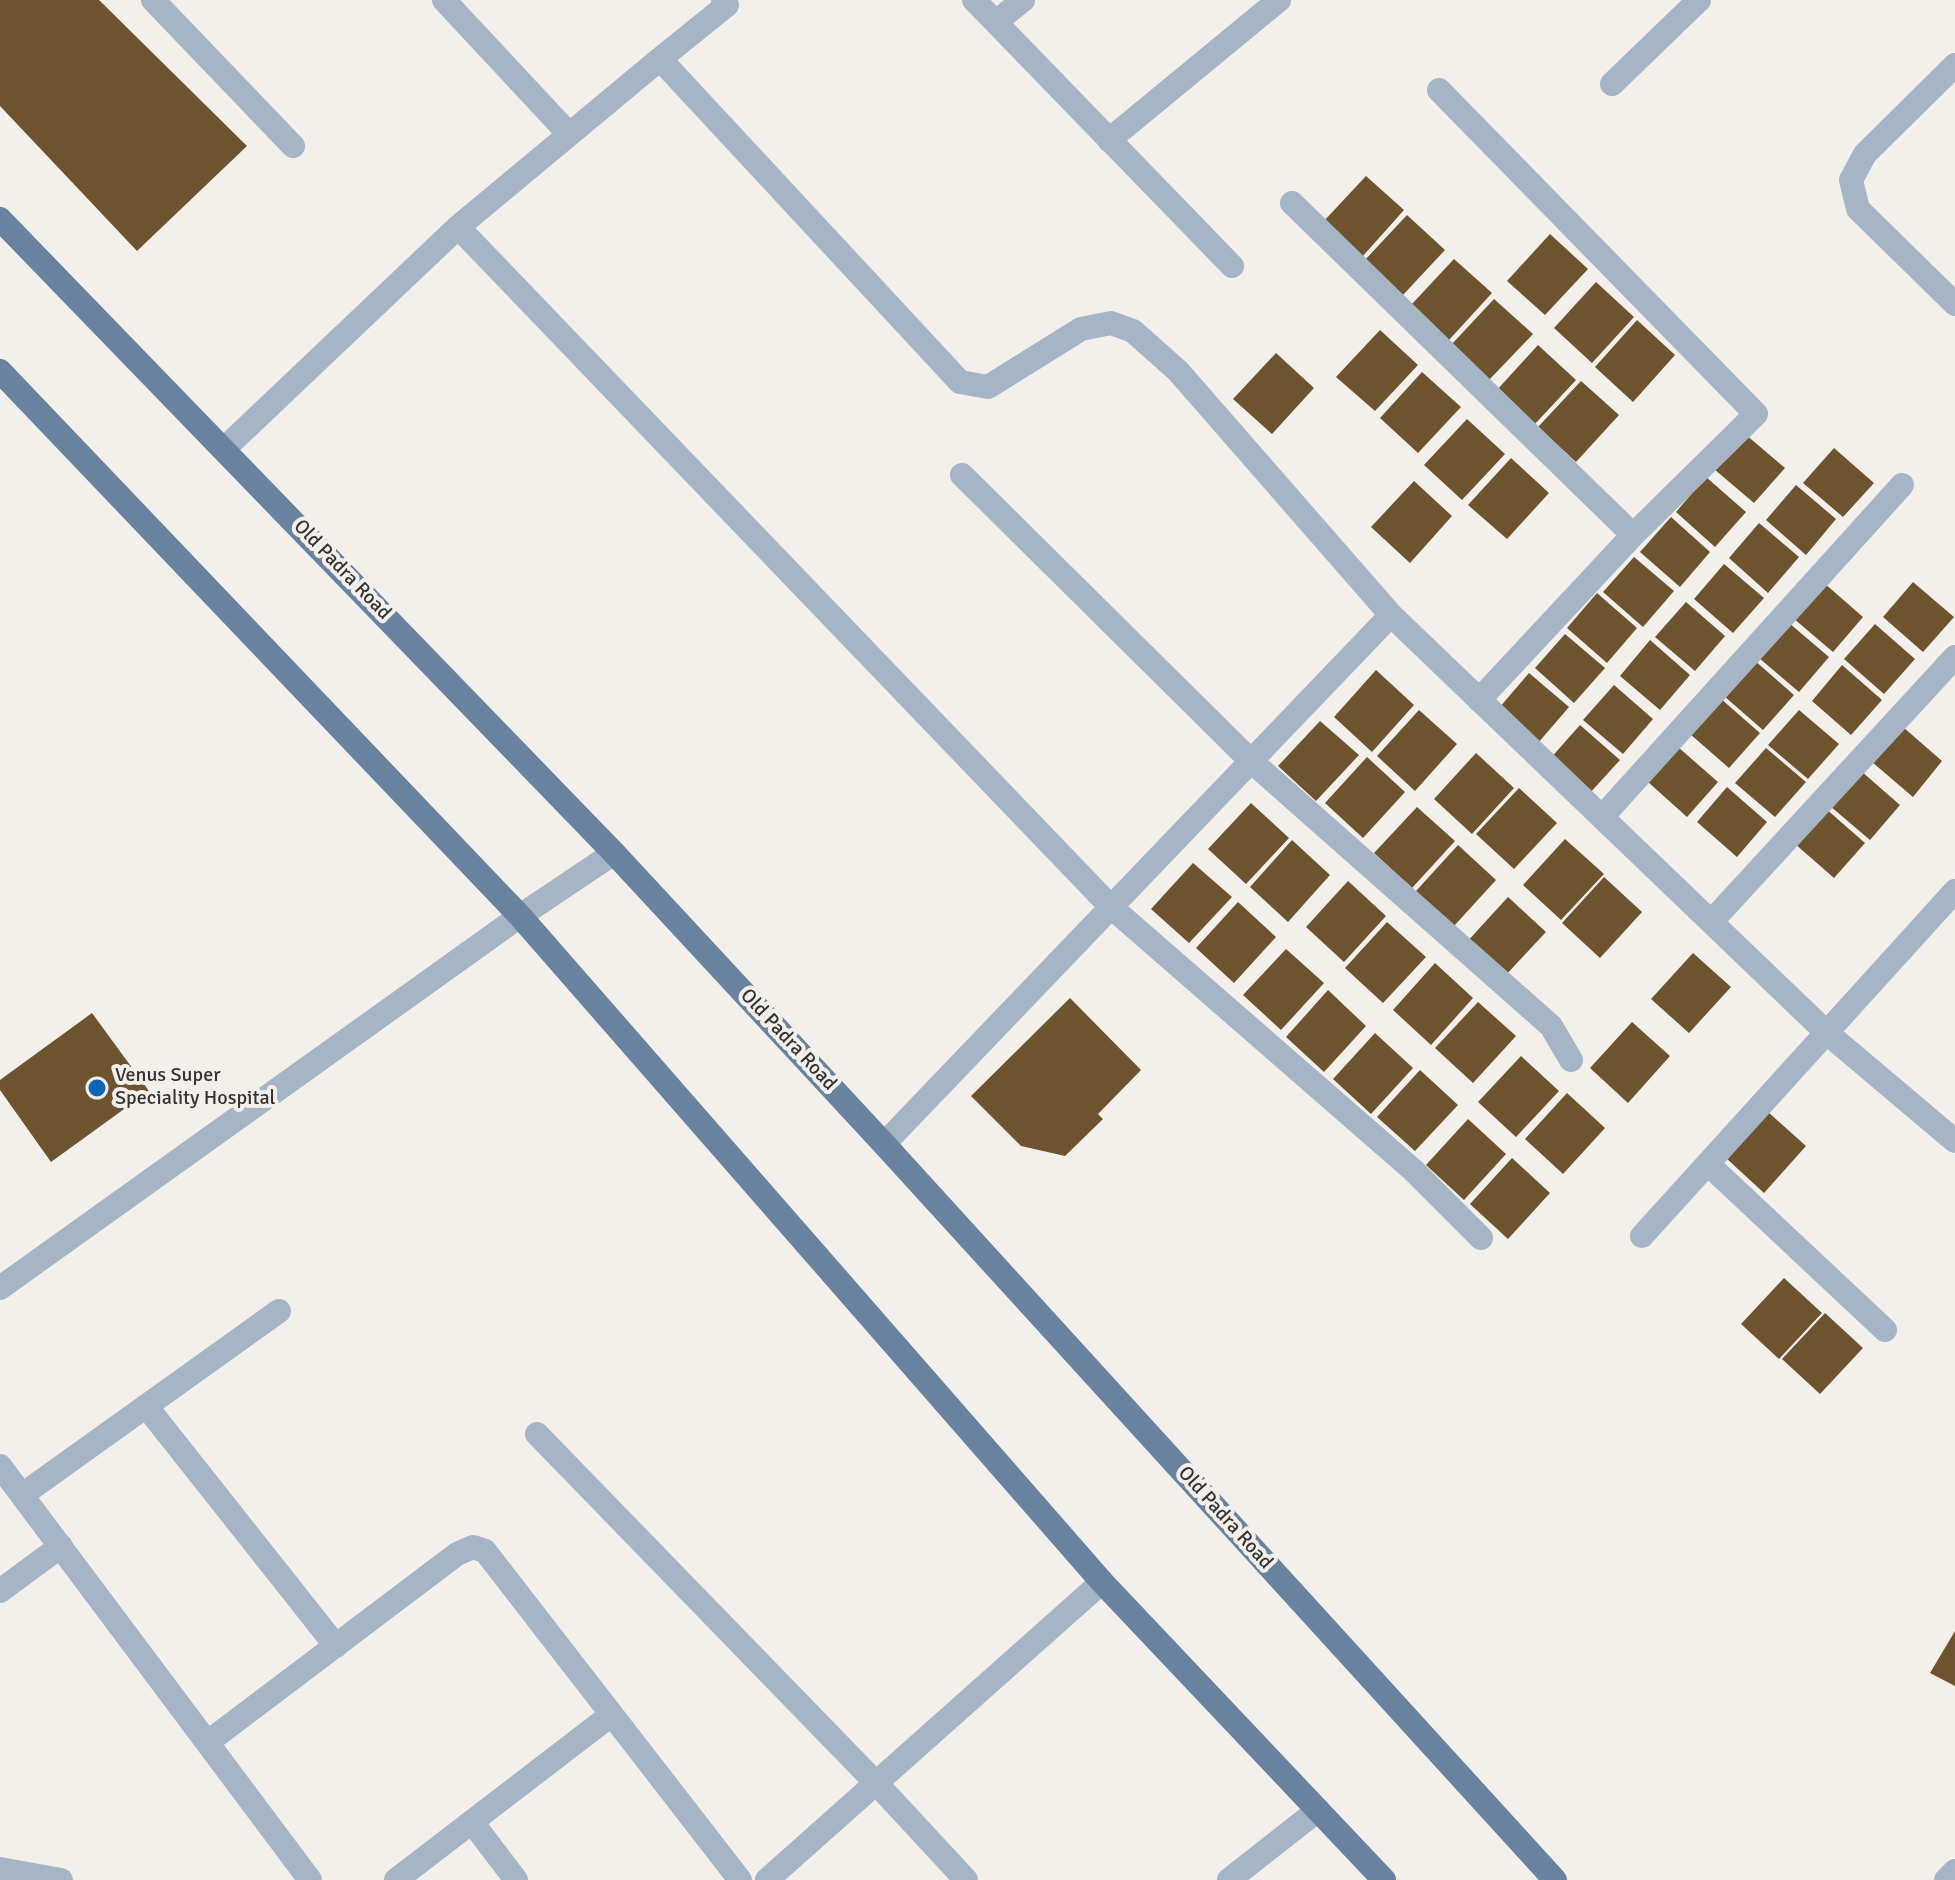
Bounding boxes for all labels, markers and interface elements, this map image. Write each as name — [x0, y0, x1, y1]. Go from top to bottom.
street label: Old Padra Road — [288, 515, 396, 625]
street label: Old Padra Road — [735, 984, 841, 1096]
place label: Venus Super Speciality Hospital — [115, 1064, 275, 1111]
marker: Venus Super Speciality Hospital — [86, 1077, 108, 1099]
street label: Old Padra Road — [1173, 1462, 1277, 1574]

